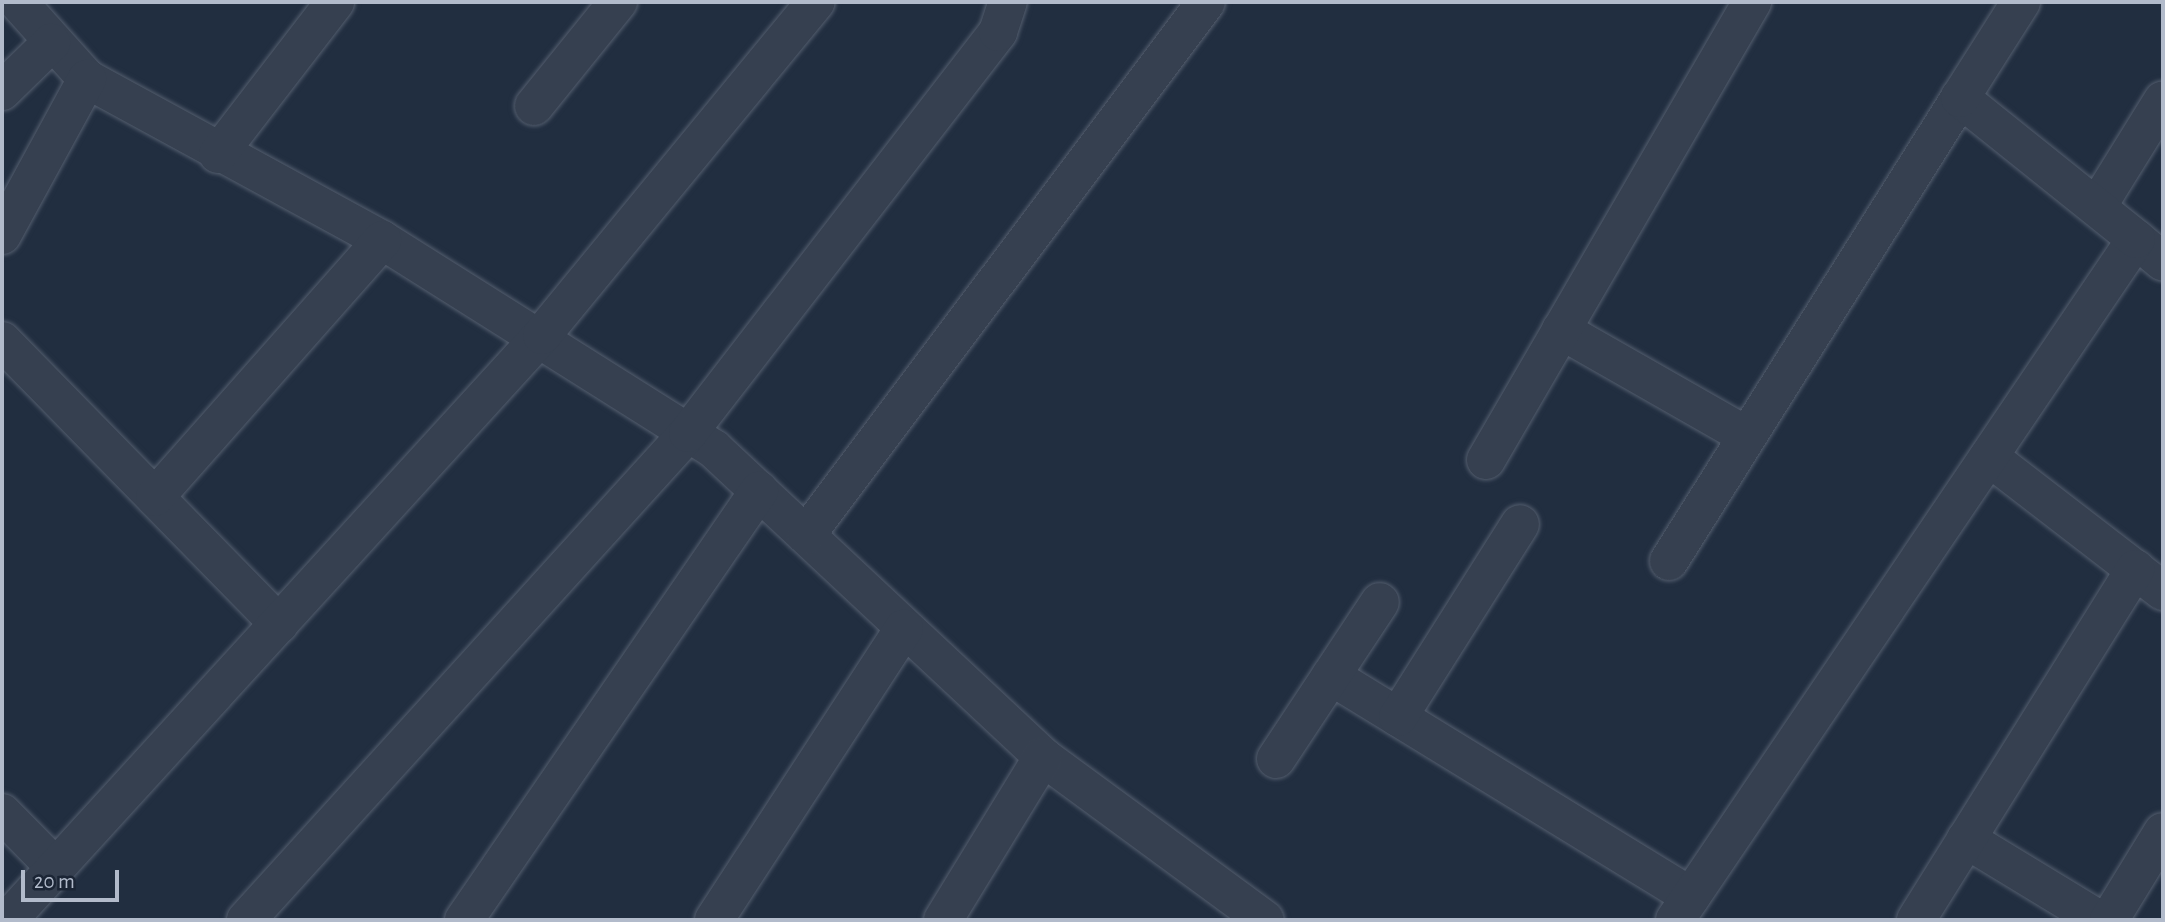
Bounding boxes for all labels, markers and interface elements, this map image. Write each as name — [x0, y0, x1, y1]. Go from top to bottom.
scale bar — [24, 856, 122, 900]
text: 20 m — [34, 871, 75, 892]

